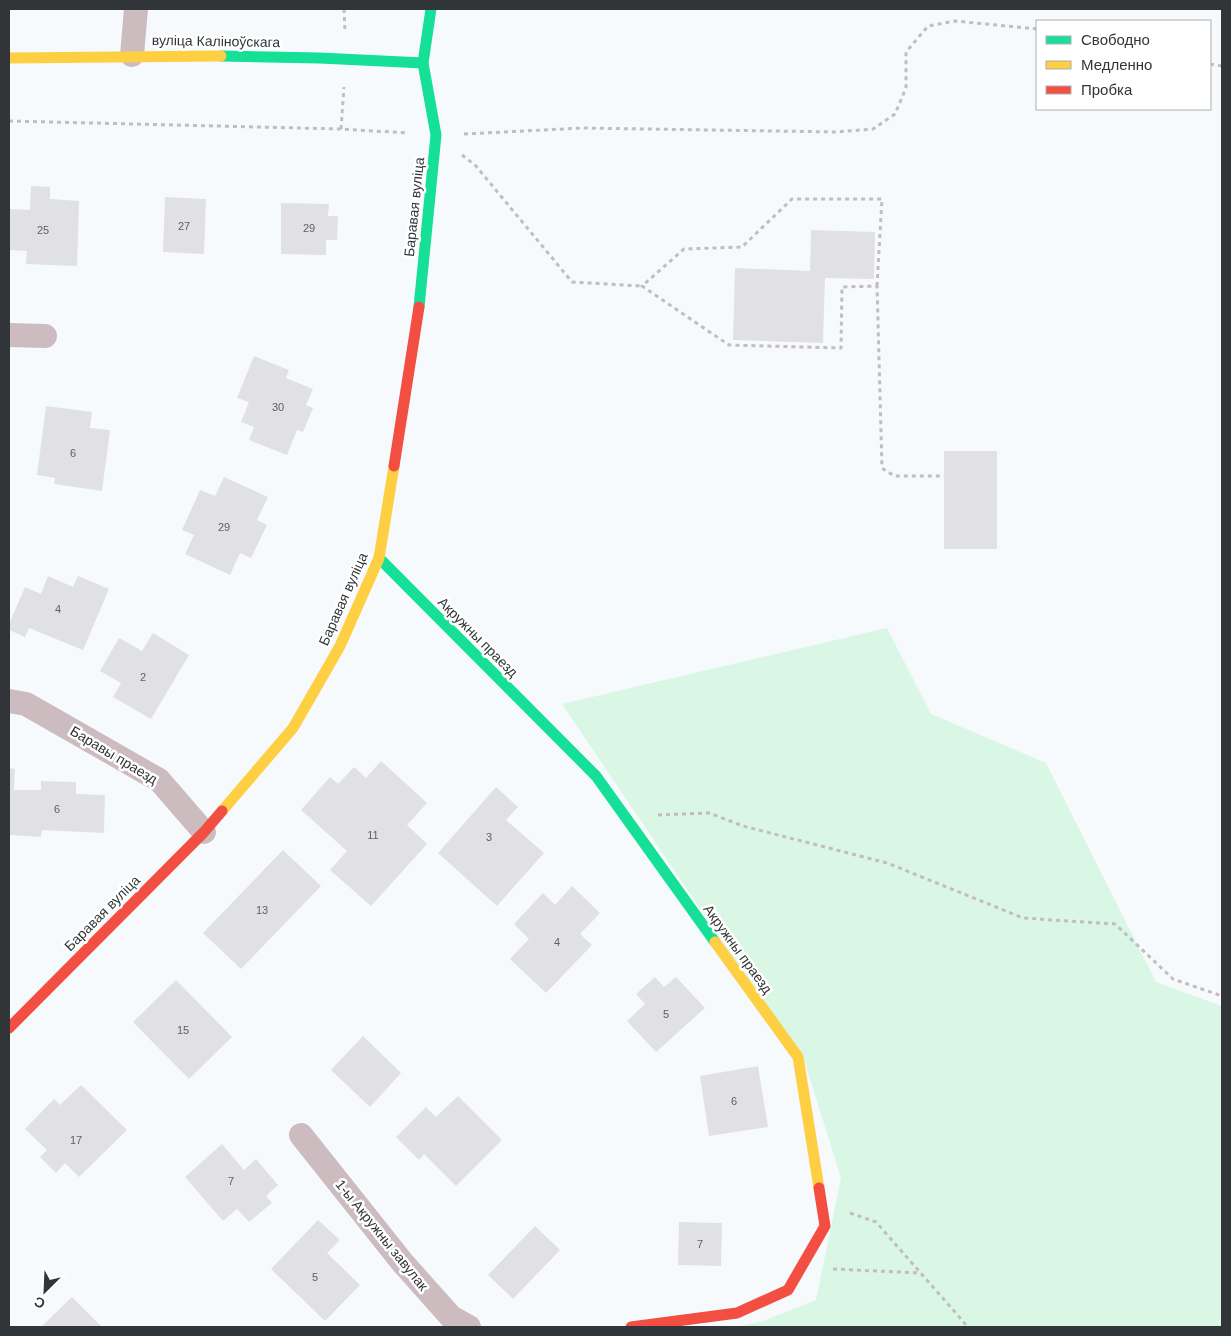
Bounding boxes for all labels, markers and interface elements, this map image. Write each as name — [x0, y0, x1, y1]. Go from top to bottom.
legend — [1036, 20, 1211, 110]
text: Свободно — [1081, 31, 1150, 48]
street label: вуліца Каліноўскага — [152, 32, 281, 50]
text: Медленно — [1081, 56, 1152, 73]
text: Пробка — [1081, 81, 1133, 98]
street label: Баравая вуліца — [401, 156, 427, 258]
house number: 27 — [178, 220, 190, 232]
house number: 29 — [303, 222, 315, 234]
house number: 25 — [37, 224, 49, 236]
house number: 30 — [272, 401, 284, 413]
house number: 6 — [70, 447, 76, 459]
house number: 29 — [218, 521, 230, 533]
street label: Баравая вуліца — [315, 550, 371, 648]
street label: Акружны праезд — [435, 594, 521, 680]
house number: 4 — [55, 603, 61, 615]
house number: 2 — [140, 671, 146, 683]
street label: Баравы праезд — [68, 723, 160, 787]
house number: 6 — [54, 803, 60, 815]
house number: 11 — [367, 829, 379, 841]
house number: 3 — [486, 831, 492, 843]
street label: Баравая вуліца — [61, 872, 143, 954]
street label: Акружны праезд — [700, 901, 776, 997]
house number: 13 — [256, 904, 268, 916]
house number: 4 — [554, 936, 560, 948]
house number: 5 — [663, 1008, 669, 1020]
house number: 15 — [177, 1024, 189, 1036]
house number: 6 — [731, 1095, 737, 1107]
house number: 17 — [70, 1134, 82, 1146]
house number: 7 — [228, 1175, 234, 1187]
street label: 1-ы Акружны завулак — [332, 1176, 432, 1294]
house number: 7 — [697, 1238, 703, 1250]
north arrow — [20, 1266, 70, 1316]
house number: 5 — [312, 1271, 318, 1283]
text: С — [32, 1294, 48, 1312]

